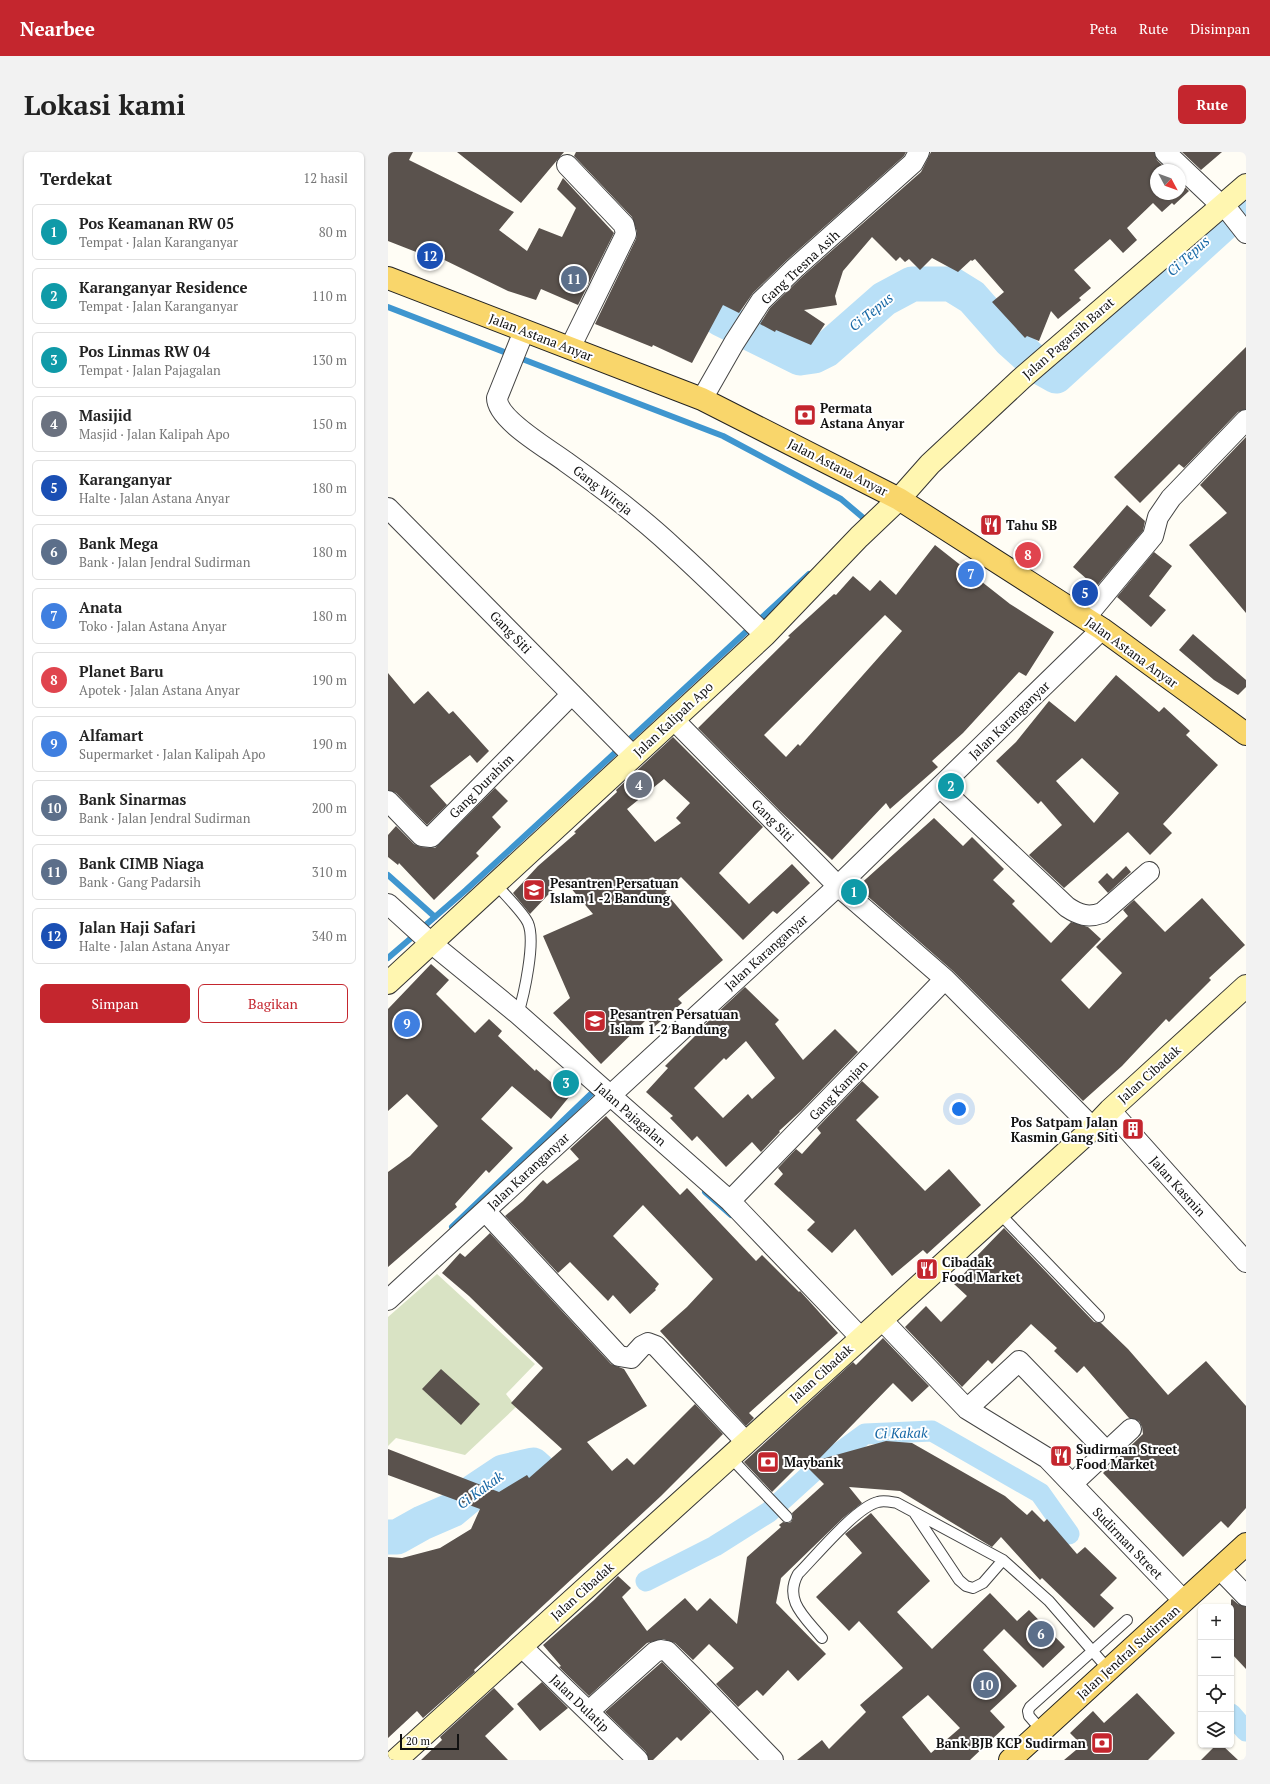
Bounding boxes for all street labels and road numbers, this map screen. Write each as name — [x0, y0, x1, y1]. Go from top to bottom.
street label: Gang Tresna Asih — [757, 226, 843, 308]
street label: Jalan Pagarsih Barat — [1018, 293, 1118, 383]
street label: Jalan Astana Anyar — [486, 309, 596, 365]
street label: Jalan Astana Anyar — [785, 434, 891, 500]
street label: Gang Wireja — [569, 461, 637, 519]
street label: Gang Siti — [486, 607, 536, 657]
street label: Jalan Astana Anyar — [1082, 612, 1182, 692]
street label: Jalan Kalipah Apo — [629, 677, 717, 761]
street label: Jalan Karanganyar — [965, 677, 1053, 763]
street label: Gang Durahim — [445, 750, 517, 822]
street label: Gang Siti — [748, 795, 798, 845]
street label: Jalan Karanganyar — [721, 910, 811, 994]
street label: Jalan Cibadak — [1114, 1041, 1185, 1107]
street label: Gang Kamjan — [805, 1056, 872, 1124]
street label: Jalan Pajagalan — [592, 1078, 671, 1150]
street label: Jalan Karanganyar — [483, 1128, 573, 1214]
street label: Jalan Kasmin — [1146, 1152, 1210, 1220]
street label: Jalan Cibadak — [786, 1340, 857, 1406]
street label: Sudirman Street — [1089, 1503, 1167, 1583]
street label: Jalan Cibadak — [547, 1558, 618, 1624]
street label: Jalan Jendral Sudirman — [1073, 1601, 1184, 1703]
street label: Jalan Dulatip — [547, 1670, 613, 1736]

